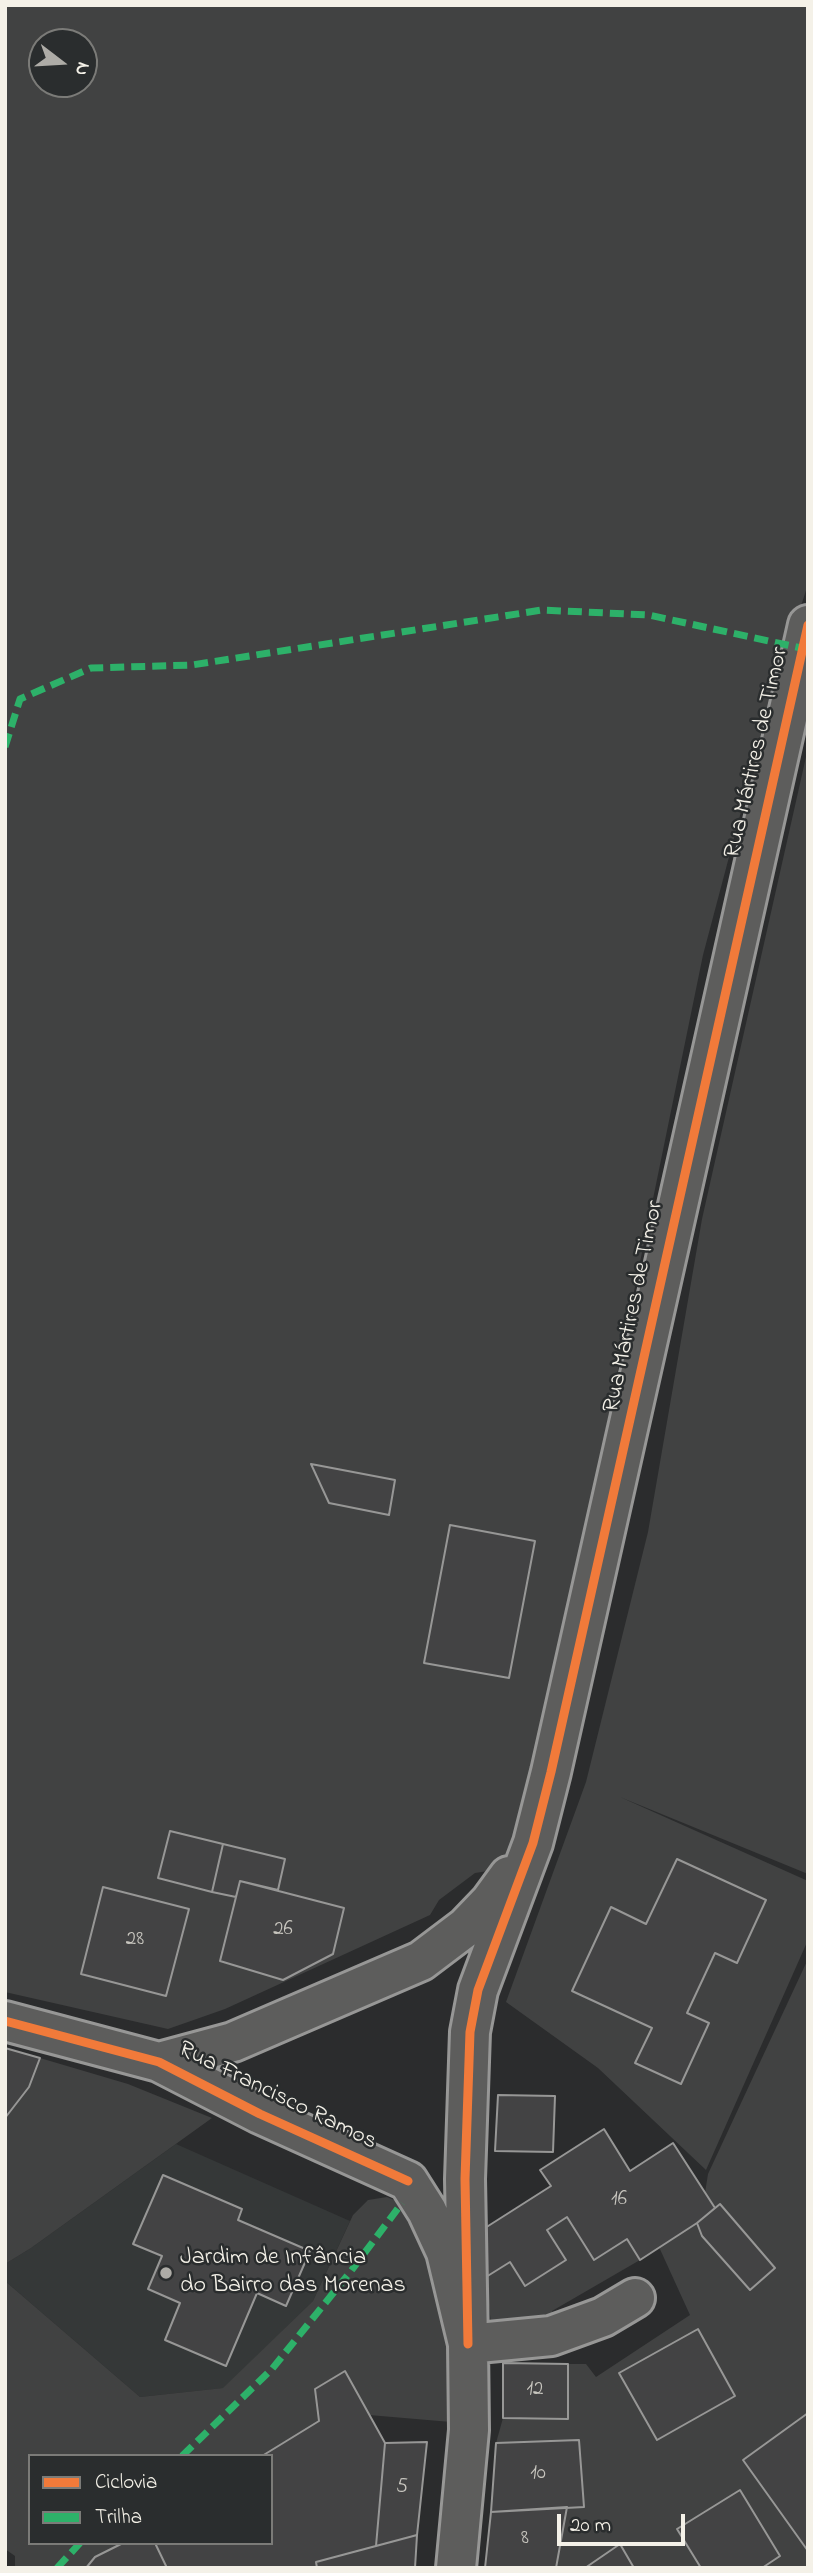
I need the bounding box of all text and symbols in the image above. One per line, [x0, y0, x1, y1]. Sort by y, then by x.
north arrow [28, 28, 98, 98]
text: N [67, 59, 96, 79]
street label: Rua Mártires de Timor [720, 645, 796, 861]
street label: Rua Mártires de Timor [598, 1199, 672, 1415]
house number: 26 [273, 1918, 293, 1944]
house number: 28 [126, 1928, 144, 1954]
street label: Rua Francisco Ramos [173, 2036, 381, 2158]
house number: 16 [611, 2188, 627, 2214]
place label: Jardim de Infância do Bairro das Morenas [180, 2245, 406, 2301]
marker: Jardim de Infância do Bairro das Morenas [158, 2265, 174, 2281]
house number: 12 [526, 2378, 544, 2404]
legend [28, 2454, 273, 2545]
house number: 10 [530, 2462, 546, 2488]
text: Ciclovia [95, 2468, 157, 2498]
house number: 5 [396, 2476, 408, 2502]
scale bar [561, 2500, 689, 2544]
text: Trilha [95, 2503, 142, 2533]
text: 20 m [570, 2511, 611, 2541]
house number: 8 [521, 2527, 529, 2553]

